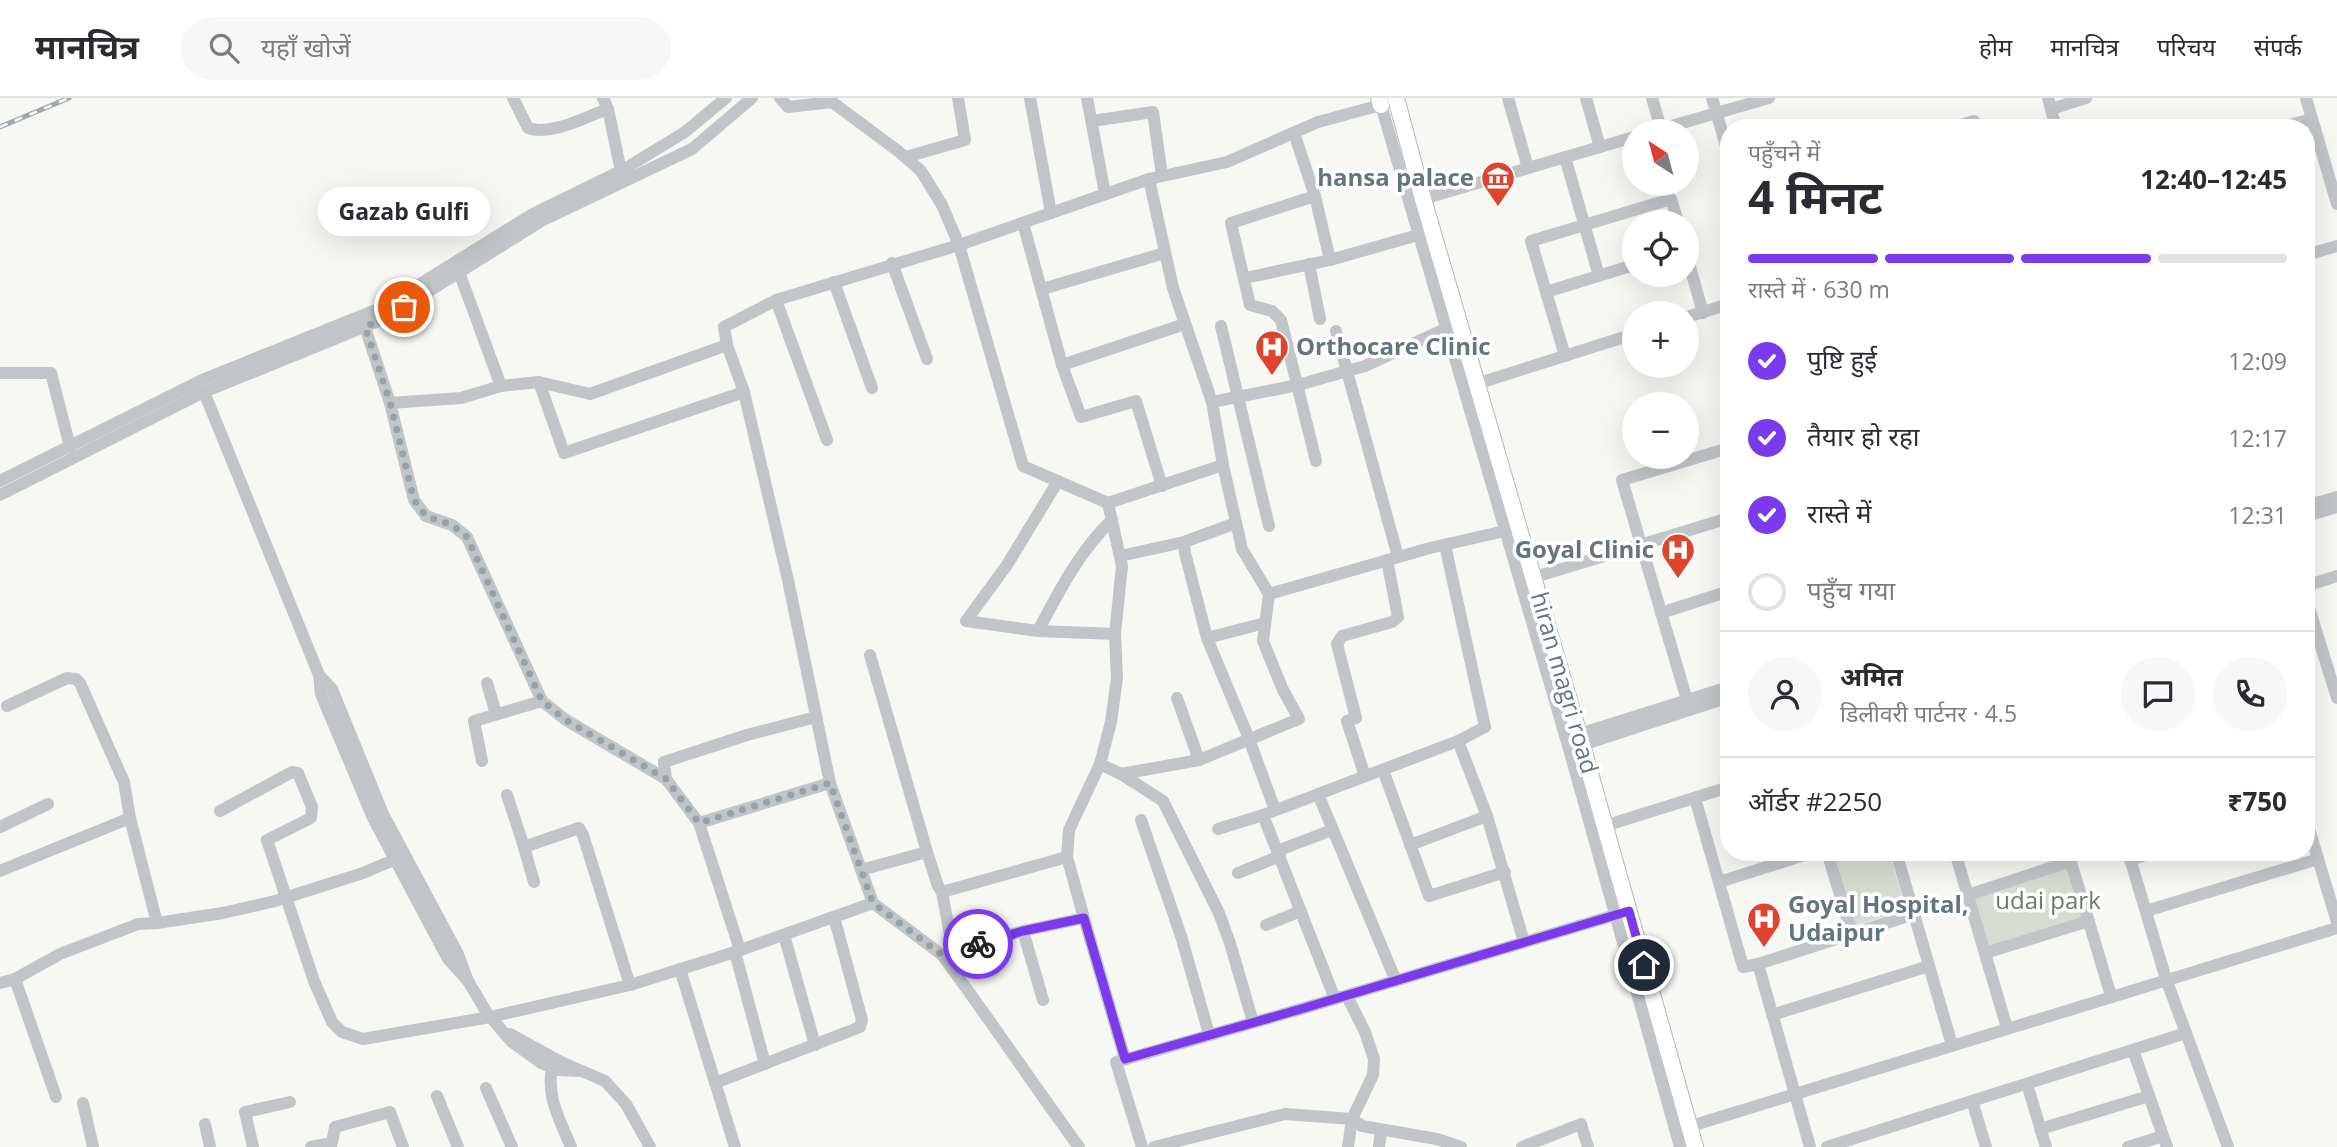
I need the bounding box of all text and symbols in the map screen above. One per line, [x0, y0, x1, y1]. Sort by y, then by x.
search box [181, 17, 671, 80]
text: मानचित्र [35, 24, 139, 69]
icon: search [205, 29, 243, 67]
text: यहाँ खोजें [261, 29, 351, 65]
text: होम [1979, 30, 2012, 63]
text: मानचित्र [2050, 30, 2119, 63]
text: परिचय [2157, 30, 2216, 63]
text: संपर्क [2254, 30, 2302, 63]
north arrow [1622, 119, 1699, 196]
map controls [1622, 119, 1699, 469]
text: पहुँचने में [1748, 136, 1820, 168]
museum icon: hansa palace [1479, 159, 1517, 208]
place label: hansa palace [1317, 160, 1474, 193]
text: 12:40–12:45 [2140, 161, 2287, 197]
text: 4 मिनट [1748, 165, 1883, 227]
callout: Gazab Gulfi [318, 188, 490, 237]
text: Gazab Gulfi [339, 195, 469, 227]
button: locate [1622, 210, 1699, 287]
text: रास्ते में · 630 m [1748, 273, 1890, 305]
pin [374, 277, 434, 337]
icon: bag [385, 288, 423, 326]
button: + [1622, 301, 1699, 378]
hospital icon: Orthocare Clinic [1253, 328, 1291, 377]
place label: Orthocare Clinic [1296, 329, 1491, 362]
text: पुष्टि हुई [1807, 341, 1877, 377]
icon: check [1748, 342, 1786, 380]
text: 12:09 [2228, 345, 2287, 377]
button: − [1622, 392, 1699, 469]
text: तैयार हो रहा [1807, 418, 1920, 454]
icon: check [1748, 419, 1786, 457]
text: 12:17 [2228, 422, 2287, 454]
text: रास्ते में [1807, 495, 1872, 531]
icon: check [1748, 496, 1786, 534]
text: 12:31 [2228, 499, 2287, 531]
hospital icon: Goyal Clinic [1659, 531, 1697, 580]
place label: Goyal Clinic [1515, 532, 1654, 565]
text: पहुँच गया [1807, 572, 1895, 608]
street label: hiran magri road [1524, 588, 1607, 777]
button: person [1748, 657, 1822, 731]
button: chat [2121, 657, 2195, 731]
button: phone [2213, 657, 2287, 731]
text: अमित [1840, 658, 1903, 694]
text: डिलीवरी पार्टनर · 4.5 [1840, 697, 2017, 729]
text: ऑर्डर #2250 [1748, 783, 1882, 819]
text: ₹750 [2228, 783, 2287, 819]
park label: udai park [1995, 883, 2101, 916]
place label: Goyal Hospital, Udaipur [1788, 887, 1969, 948]
hospital icon: Goyal Hospital, Udaipur [1745, 900, 1783, 949]
courier [943, 909, 1013, 979]
icon: bike [959, 925, 997, 963]
pin [1614, 935, 1674, 995]
icon: home [1625, 946, 1663, 984]

